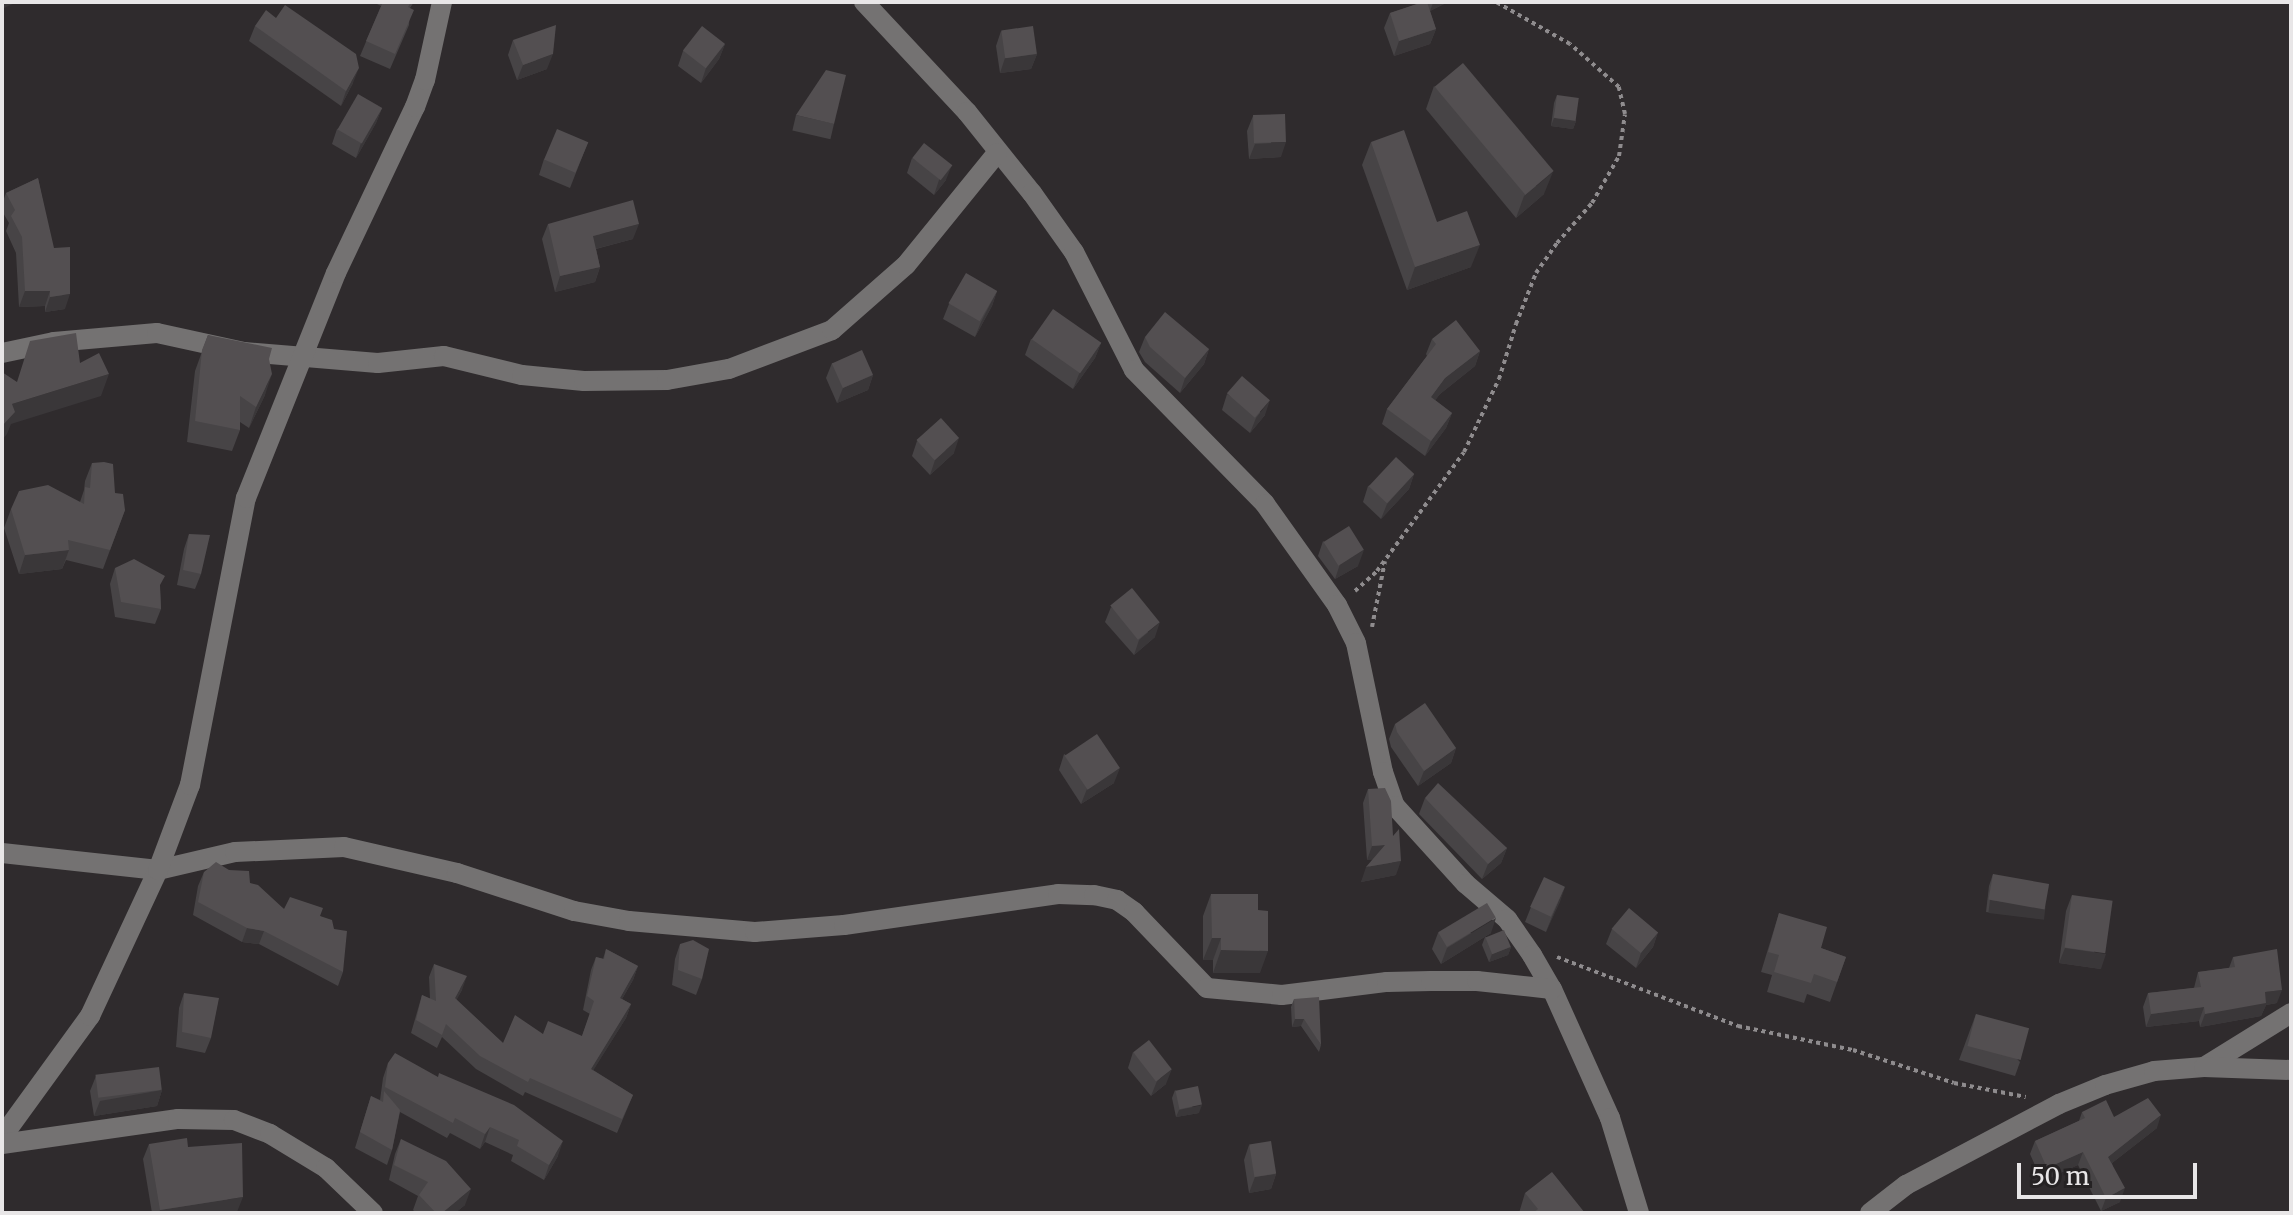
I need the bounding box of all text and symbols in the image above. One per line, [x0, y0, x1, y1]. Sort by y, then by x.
scale bar [2021, 1147, 2201, 1197]
text: 50 m [2031, 1161, 2090, 1192]

